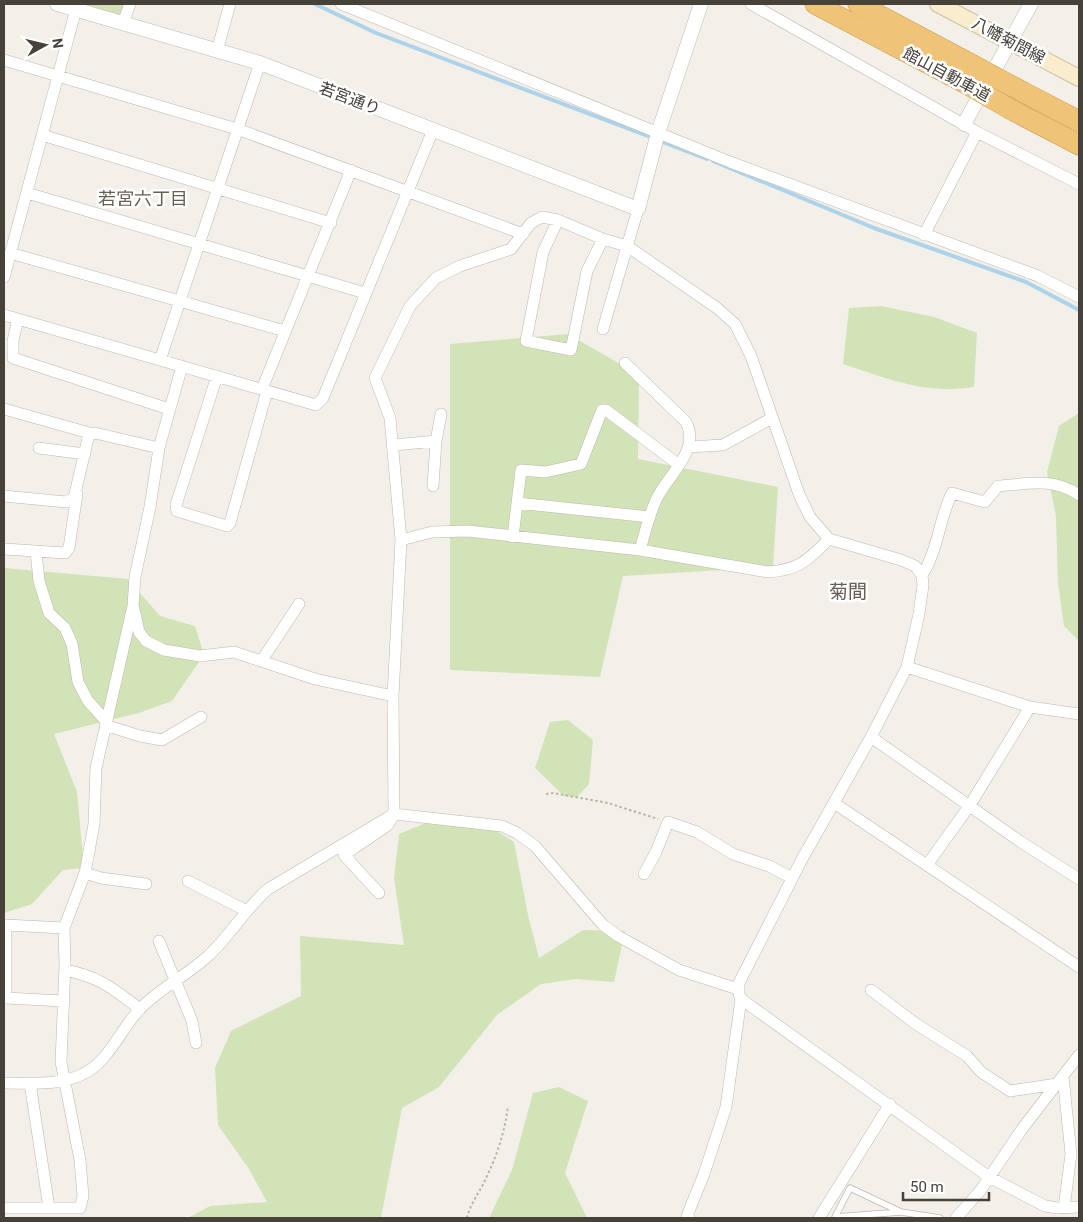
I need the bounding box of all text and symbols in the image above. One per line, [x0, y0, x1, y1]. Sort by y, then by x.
street label: 八幡菊間線 [969, 13, 1049, 68]
north arrow [20, 20, 70, 70]
text: N [49, 37, 66, 49]
street label: 館山自動車道 [900, 44, 994, 105]
street label: 若宮通り [317, 78, 383, 119]
district label: 若宮六丁目 [98, 188, 188, 209]
district label: 菊間 [829, 580, 867, 603]
scale bar [903, 1170, 989, 1202]
text: 50 m [910, 1178, 944, 1196]

